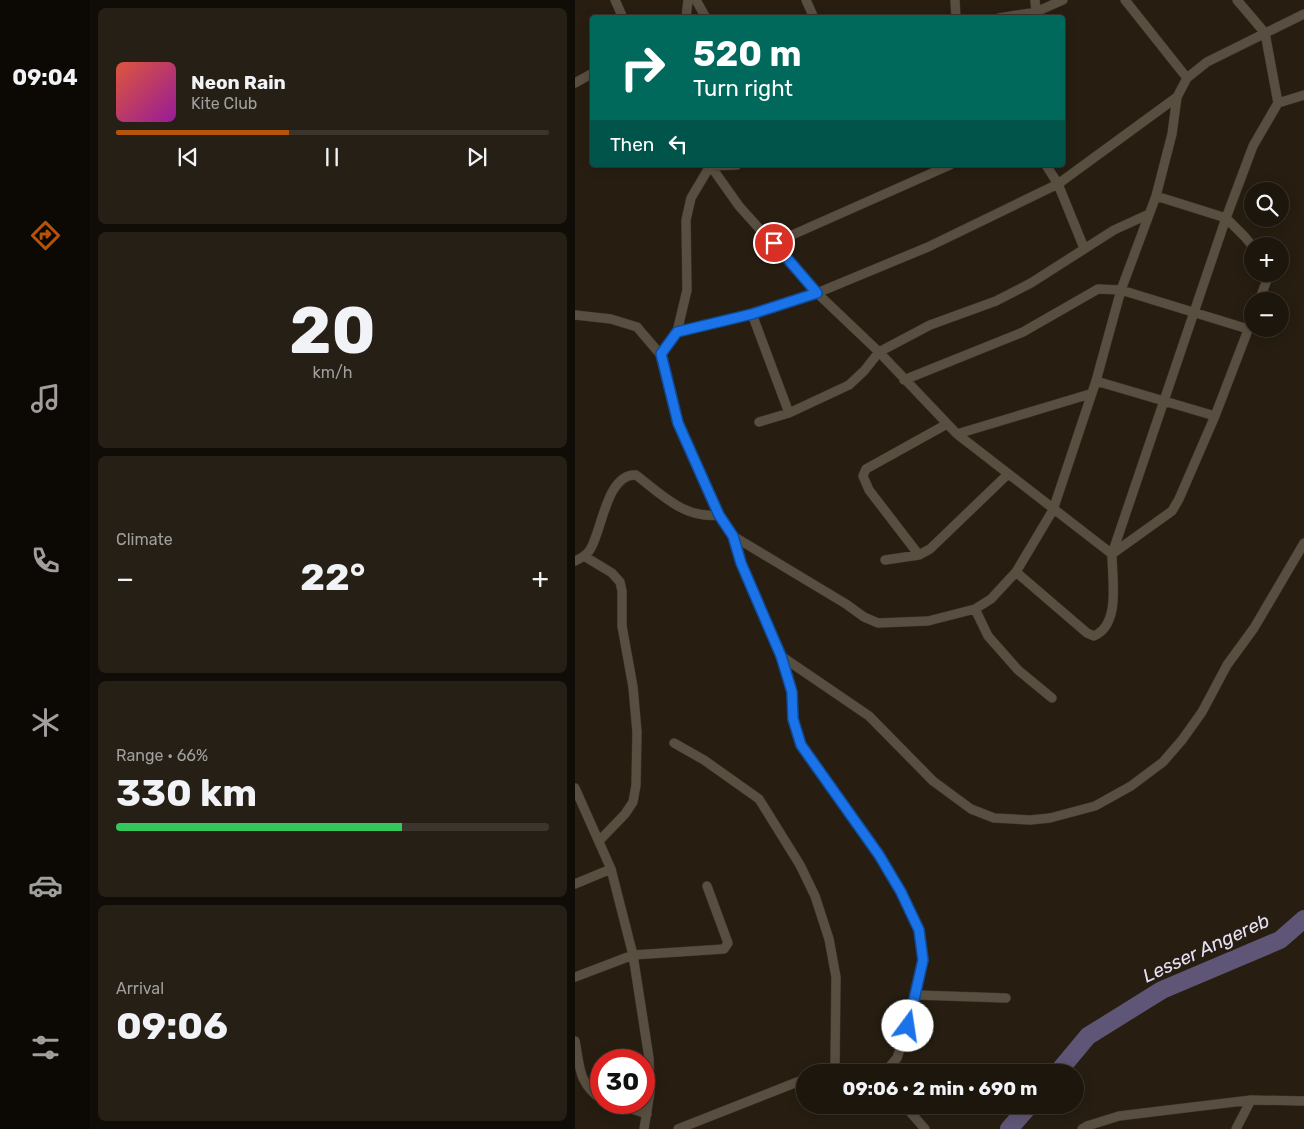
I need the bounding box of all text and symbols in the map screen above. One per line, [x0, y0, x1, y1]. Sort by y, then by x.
text: 520 m [693, 33, 802, 75]
icon: right [610, 35, 675, 100]
text: 09:04 [12, 64, 78, 91]
text: Neon Rain [191, 71, 286, 94]
text: Turn right [693, 75, 793, 102]
text: Kite Club [191, 94, 257, 113]
icon: left [664, 130, 692, 158]
text: Then [610, 133, 654, 156]
icon: previous [174, 143, 202, 171]
icon: pause [318, 143, 346, 171]
icon: next [463, 143, 491, 171]
map controls [1244, 182, 1289, 337]
button: search [1244, 182, 1289, 227]
icon: directions [28, 218, 63, 253]
pin [753, 222, 795, 264]
icon: arrive [760, 229, 788, 257]
button: + [1244, 237, 1289, 282]
text: 20 [289, 292, 376, 369]
button: − [1244, 292, 1289, 337]
text: km/h [313, 363, 352, 382]
icon: music [28, 381, 63, 416]
text: Climate [116, 530, 173, 549]
icon: phone [28, 543, 63, 578]
text: 22° [300, 554, 365, 600]
text: − [116, 562, 134, 595]
text: + [532, 562, 549, 595]
icon: climate [28, 705, 63, 740]
text: Range · 66% [116, 746, 208, 765]
text: 330 km [116, 770, 257, 816]
icon: car [28, 868, 63, 903]
water label: Lesser Angereb [1139, 909, 1273, 987]
text: Arrival [116, 979, 164, 998]
position arrow [881, 999, 933, 1051]
text: 09:06 [116, 1003, 228, 1049]
icon: filters [28, 1030, 63, 1065]
speed limit sign: 30 [590, 1049, 655, 1114]
text: 09:06 · 2 min · 690 m [842, 1077, 1038, 1100]

